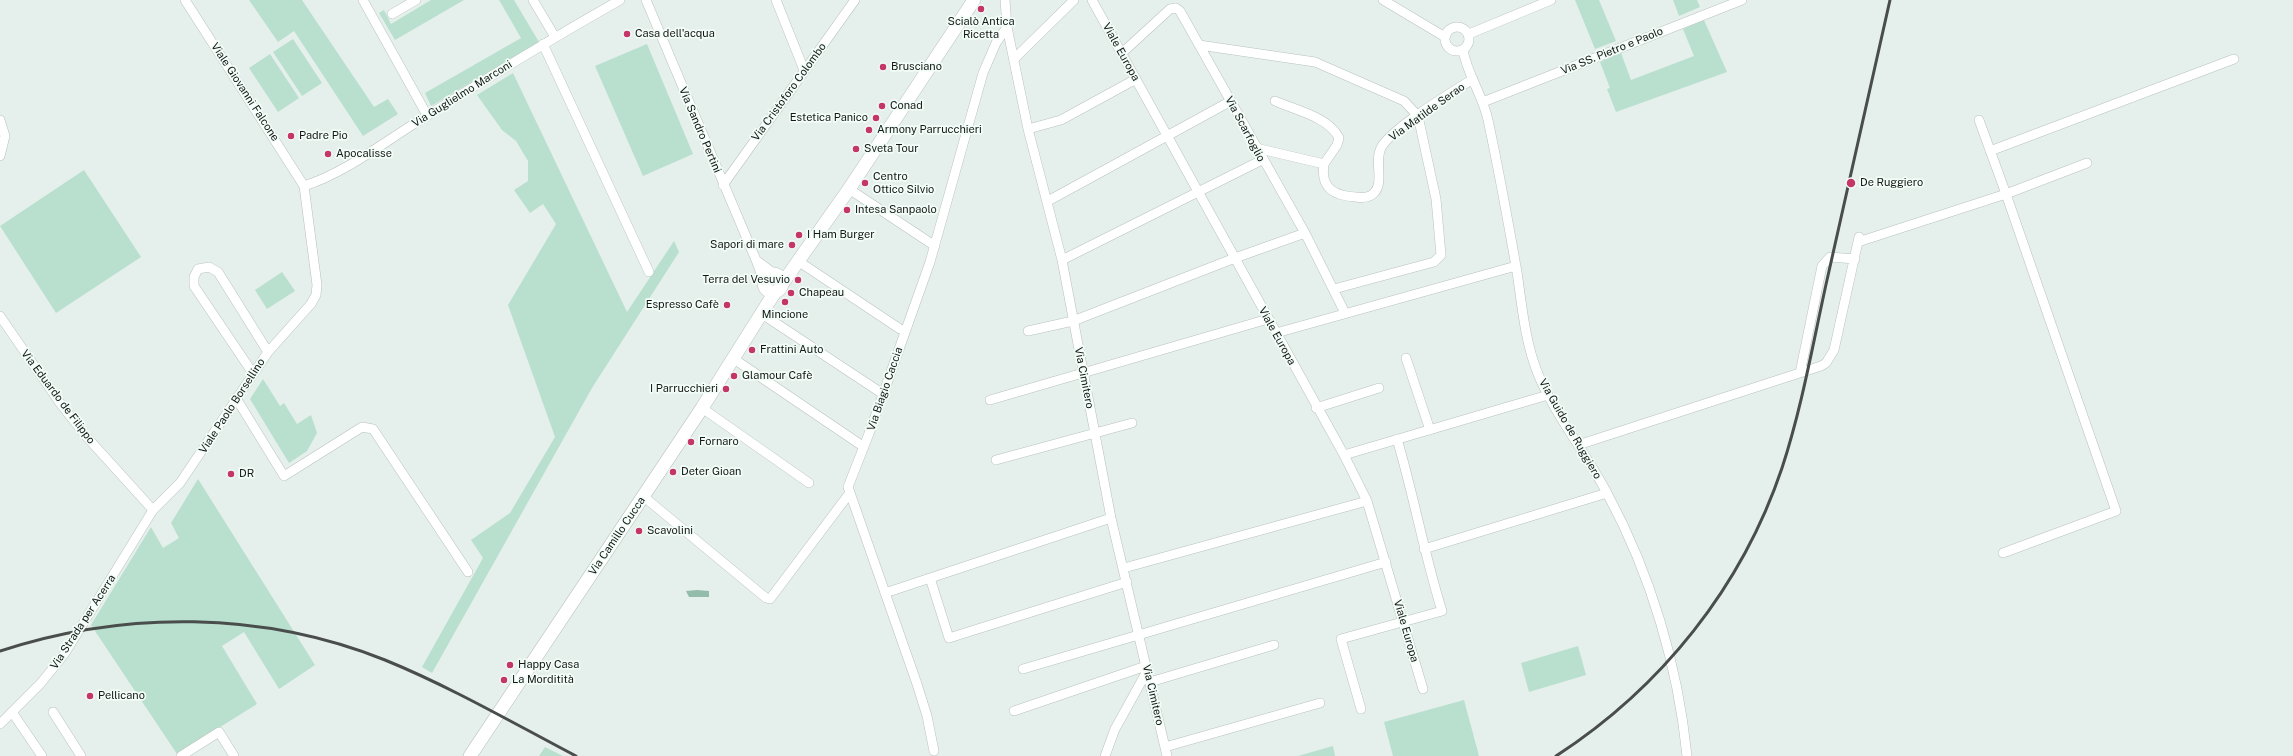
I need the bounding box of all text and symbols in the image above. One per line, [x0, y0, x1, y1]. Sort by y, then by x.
marker: Scialò Antica Ricetta [976, 4, 986, 14]
place label: Scialò Antica Ricetta [948, 15, 1014, 41]
street label: Viale Europa [1100, 21, 1142, 83]
street label: Via SS. Pietro e Paolo [1559, 24, 1665, 78]
place label: Casa dell'acqua [635, 27, 715, 41]
marker: Casa dell'acqua [622, 29, 632, 39]
street label: Viale Giovanni Falcone [208, 40, 282, 144]
street label: Via Cristoforo Colombo [749, 40, 829, 144]
street label: Via Guglielmo Marconi [410, 58, 514, 130]
place label: Brusciano [891, 60, 942, 74]
marker: Brusciano [878, 62, 888, 72]
street label: Via Matilde Serao [1387, 80, 1467, 144]
street label: Via Sandro Pertini [676, 85, 724, 175]
street label: Via Scarfoglio [1222, 94, 1268, 164]
place label: Conad [890, 99, 923, 113]
marker: Conad [877, 101, 887, 111]
place label: Estetica Panico [790, 111, 868, 125]
marker: Estetica Panico [871, 113, 881, 123]
place label: Armony Parrucchieri [877, 123, 982, 137]
marker: Armony Parrucchieri [864, 125, 874, 135]
place label: Padre Pio [299, 129, 348, 143]
marker: Padre Pio [286, 131, 296, 141]
place label: Sveta Tour [864, 142, 919, 156]
marker: Sveta Tour [851, 144, 861, 154]
place label: Apocalisse [336, 147, 392, 161]
marker: Apocalisse [323, 149, 333, 159]
place label: Centro Ottico Silvio [873, 170, 934, 196]
place label: De Ruggiero [1860, 176, 1923, 190]
marker: De Ruggiero [1845, 177, 1857, 189]
marker: Centro Ottico Silvio [860, 178, 870, 188]
place label: Intesa Sanpaolo [855, 203, 937, 217]
marker: Intesa Sanpaolo [842, 205, 852, 215]
place label: I Ham Burger [807, 228, 875, 242]
marker: I Ham Burger [794, 230, 804, 240]
place label: Sapori di mare [710, 238, 784, 252]
marker: Sapori di mare [787, 240, 797, 250]
place label: Terra del Vesuvio [703, 273, 790, 287]
marker: Terra del Vesuvio [793, 275, 803, 285]
place label: Chapeau [799, 286, 844, 300]
marker: Chapeau [786, 288, 796, 298]
marker: Mincione [780, 297, 790, 307]
place label: Espresso Cafè [646, 298, 719, 312]
marker: Espresso Cafè [722, 300, 732, 310]
street label: Viale Europa [1256, 305, 1298, 367]
place label: Mincione [762, 308, 808, 322]
place label: Frattini Auto [760, 343, 823, 357]
marker: Frattini Auto [747, 345, 757, 355]
street label: Via Biagio Caccia [864, 345, 906, 433]
street label: Via Cimitero [1072, 346, 1096, 410]
street label: Via Eduardo de Filippo [18, 347, 98, 447]
street label: Viale Paolo Borsellino [196, 356, 268, 456]
place label: Glamour Cafè [742, 369, 812, 383]
marker: Glamour Cafè [729, 371, 739, 381]
street label: Via Guido de Ruggiero [1536, 376, 1604, 482]
place label: I Parrucchieri [650, 382, 718, 396]
marker: I Parrucchieri [721, 384, 731, 394]
place label: Fornaro [699, 435, 739, 449]
marker: Fornaro [686, 437, 696, 447]
place label: Deter Gioan [681, 465, 741, 479]
place label: DR [239, 467, 254, 481]
marker: Deter Gioan [668, 467, 678, 477]
marker: DR [226, 469, 236, 479]
street label: Via Camillo Cucca [586, 494, 648, 578]
place label: Scavolini [647, 524, 693, 538]
marker: Scavolini [634, 526, 644, 536]
street label: Via Strada per Acerra [48, 572, 118, 672]
street label: Viale Europa [1391, 598, 1421, 664]
place label: Happy Casa [518, 658, 579, 672]
marker: Happy Casa [505, 660, 515, 670]
street label: Via Cimitero [1140, 663, 1166, 727]
place label: La Morditità [512, 673, 574, 687]
marker: La Morditità [499, 675, 509, 685]
place label: Pellicano [98, 689, 145, 703]
marker: Pellicano [85, 691, 95, 701]

